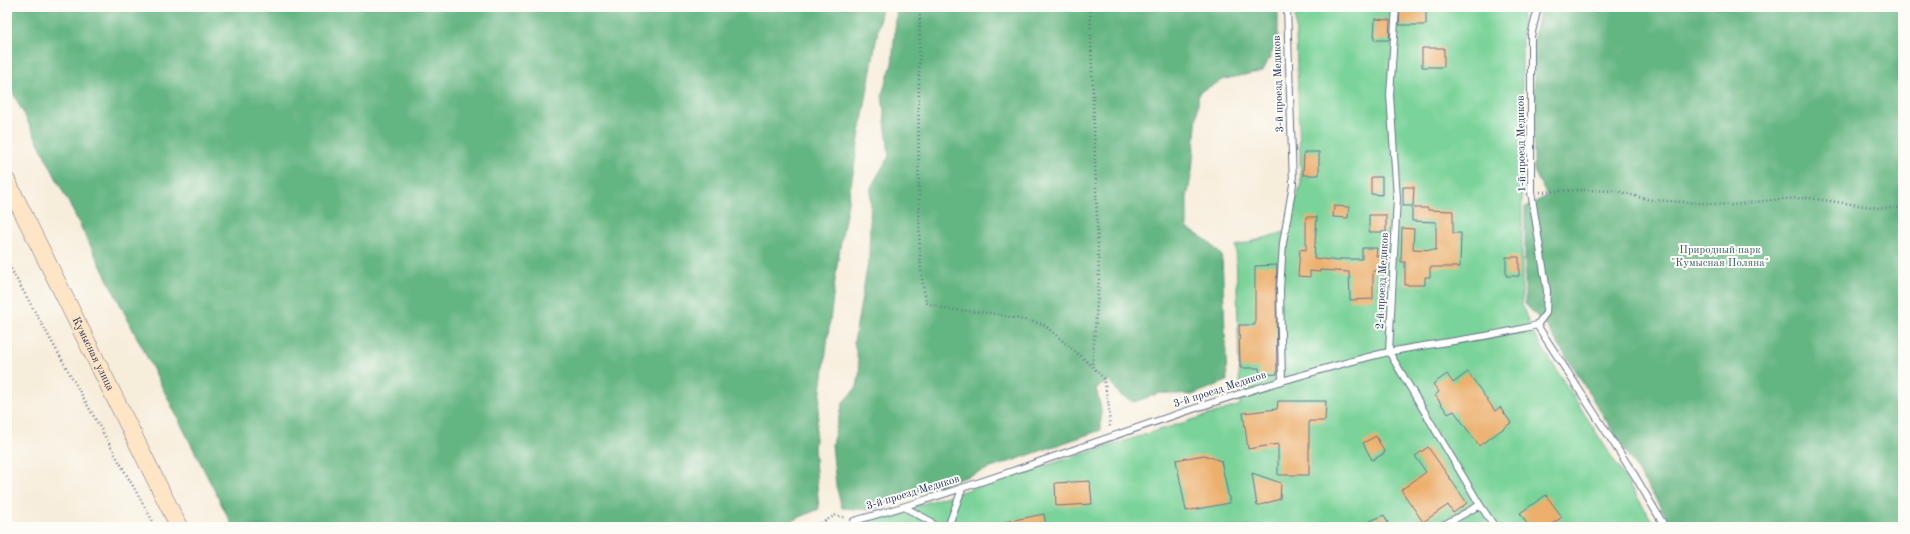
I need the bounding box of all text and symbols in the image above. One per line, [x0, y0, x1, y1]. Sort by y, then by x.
street label: 3-й проезд Медиков [1272, 35, 1286, 133]
street label: 1-й проезд Медиков [1516, 96, 1528, 192]
street label: 2-й проезд Медиков [1375, 232, 1391, 330]
park label: Природный парк "Кумысная Поляна" [1671, 245, 1769, 269]
street label: Кумысная улица [70, 315, 116, 393]
street label: 3-й проезд Медиков [1172, 370, 1268, 410]
street label: 3-й проезд Медиков [865, 474, 961, 512]

